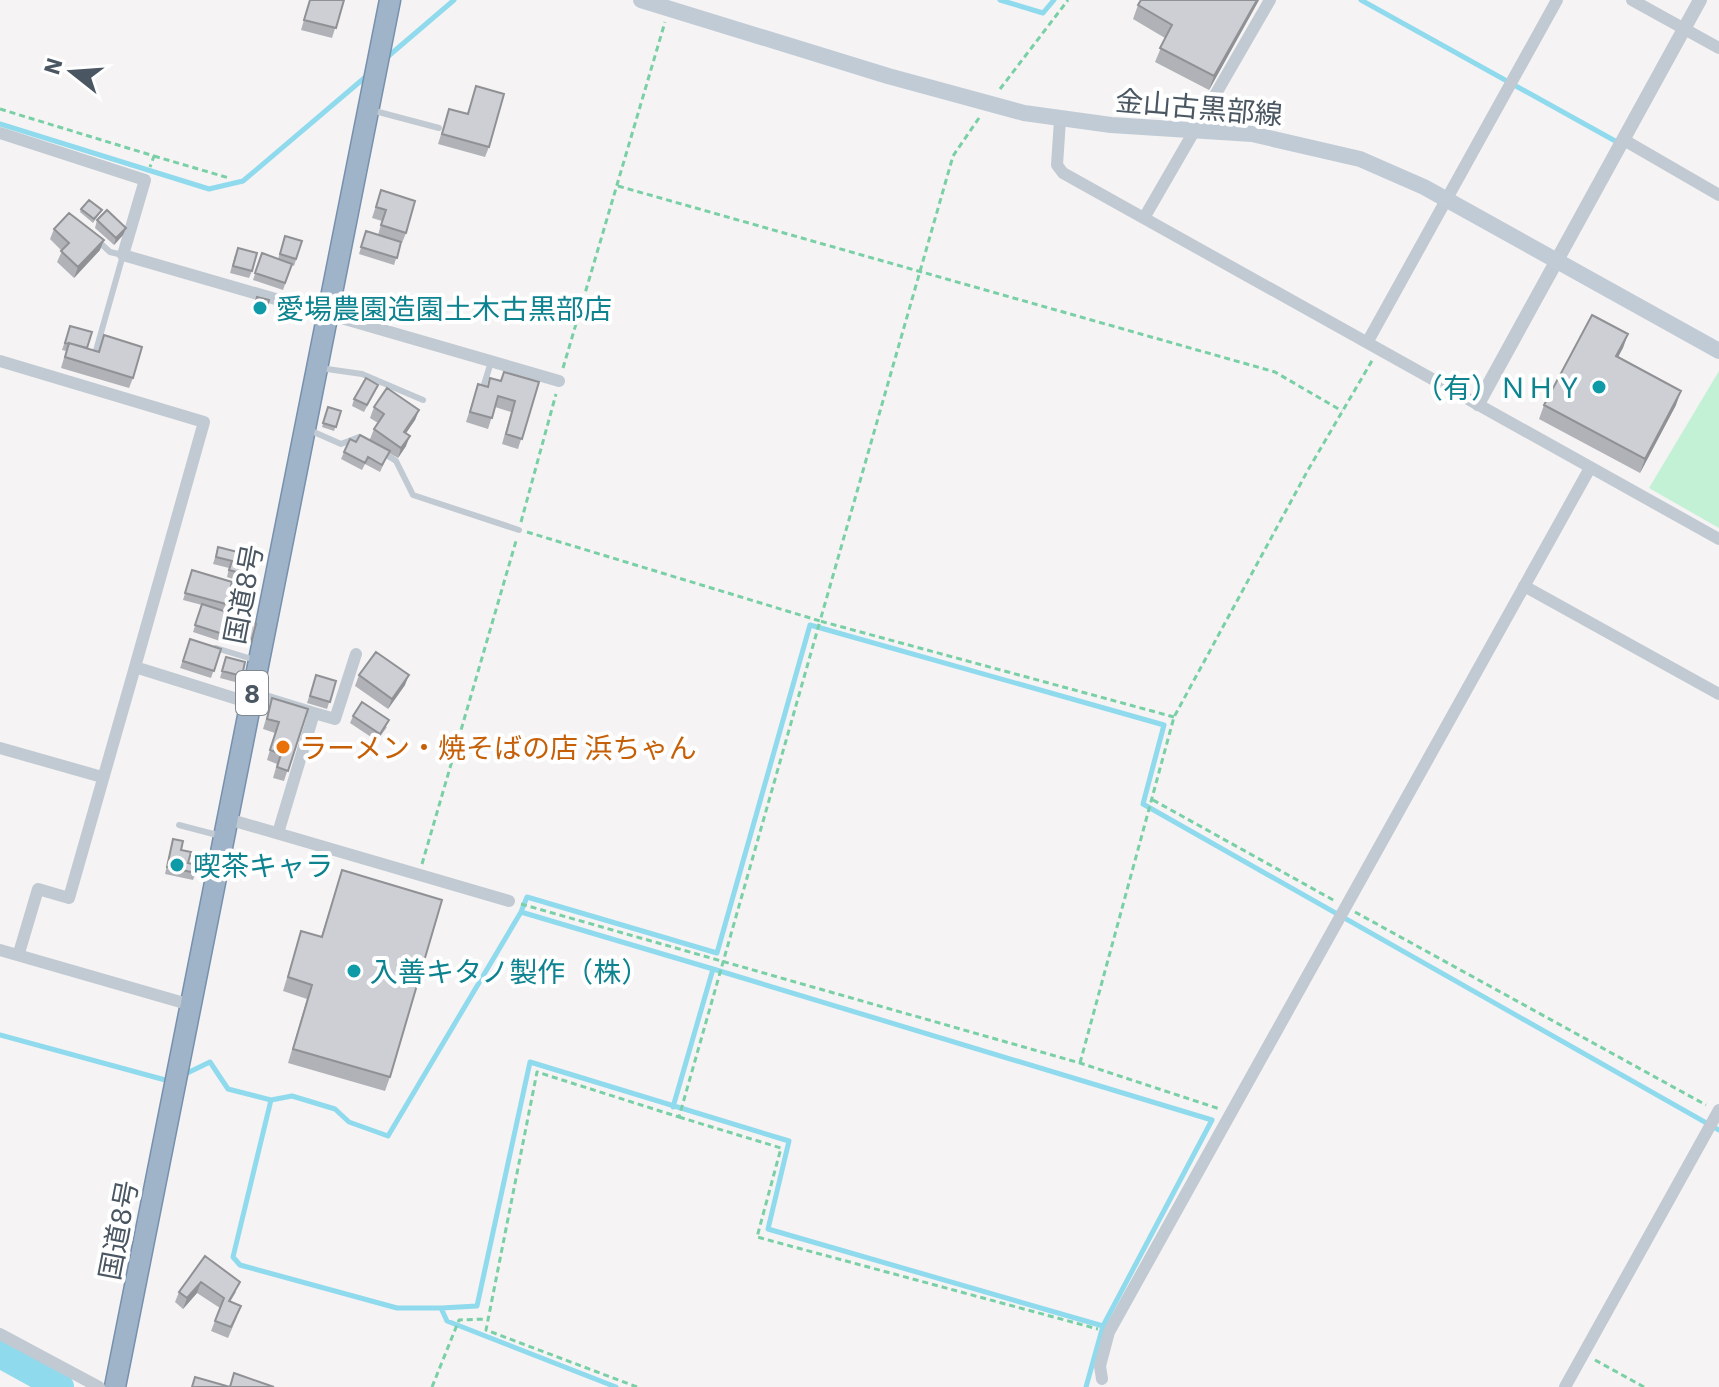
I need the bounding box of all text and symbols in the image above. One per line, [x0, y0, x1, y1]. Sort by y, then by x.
north arrow [32, 32, 112, 112]
text: N [36, 54, 69, 78]
street label: 金山古黒部線 [1114, 81, 1284, 133]
place label: 愛場農園造園土木古黒部店 [276, 290, 612, 327]
marker: 愛場農園造園土木古黒部店 [251, 299, 269, 317]
place label: （有）ＮＨＹ [1415, 369, 1583, 406]
marker: （有）ＮＨＹ [1590, 378, 1608, 396]
street label: 国道8号 [215, 541, 271, 647]
road number: 8 [236, 671, 268, 715]
place label: ラーメン・焼そばの店 浜ちゃん [299, 729, 697, 766]
marker: ラーメン・焼そばの店 浜ちゃん [274, 738, 292, 756]
place label: 喫茶キャラ [193, 847, 333, 884]
marker: 喫茶キャラ [168, 856, 186, 874]
place label: 入善キタノ製作（株） [370, 953, 649, 990]
marker: 入善キタノ製作（株） [345, 962, 363, 980]
street label: 国道8号 [90, 1177, 146, 1283]

